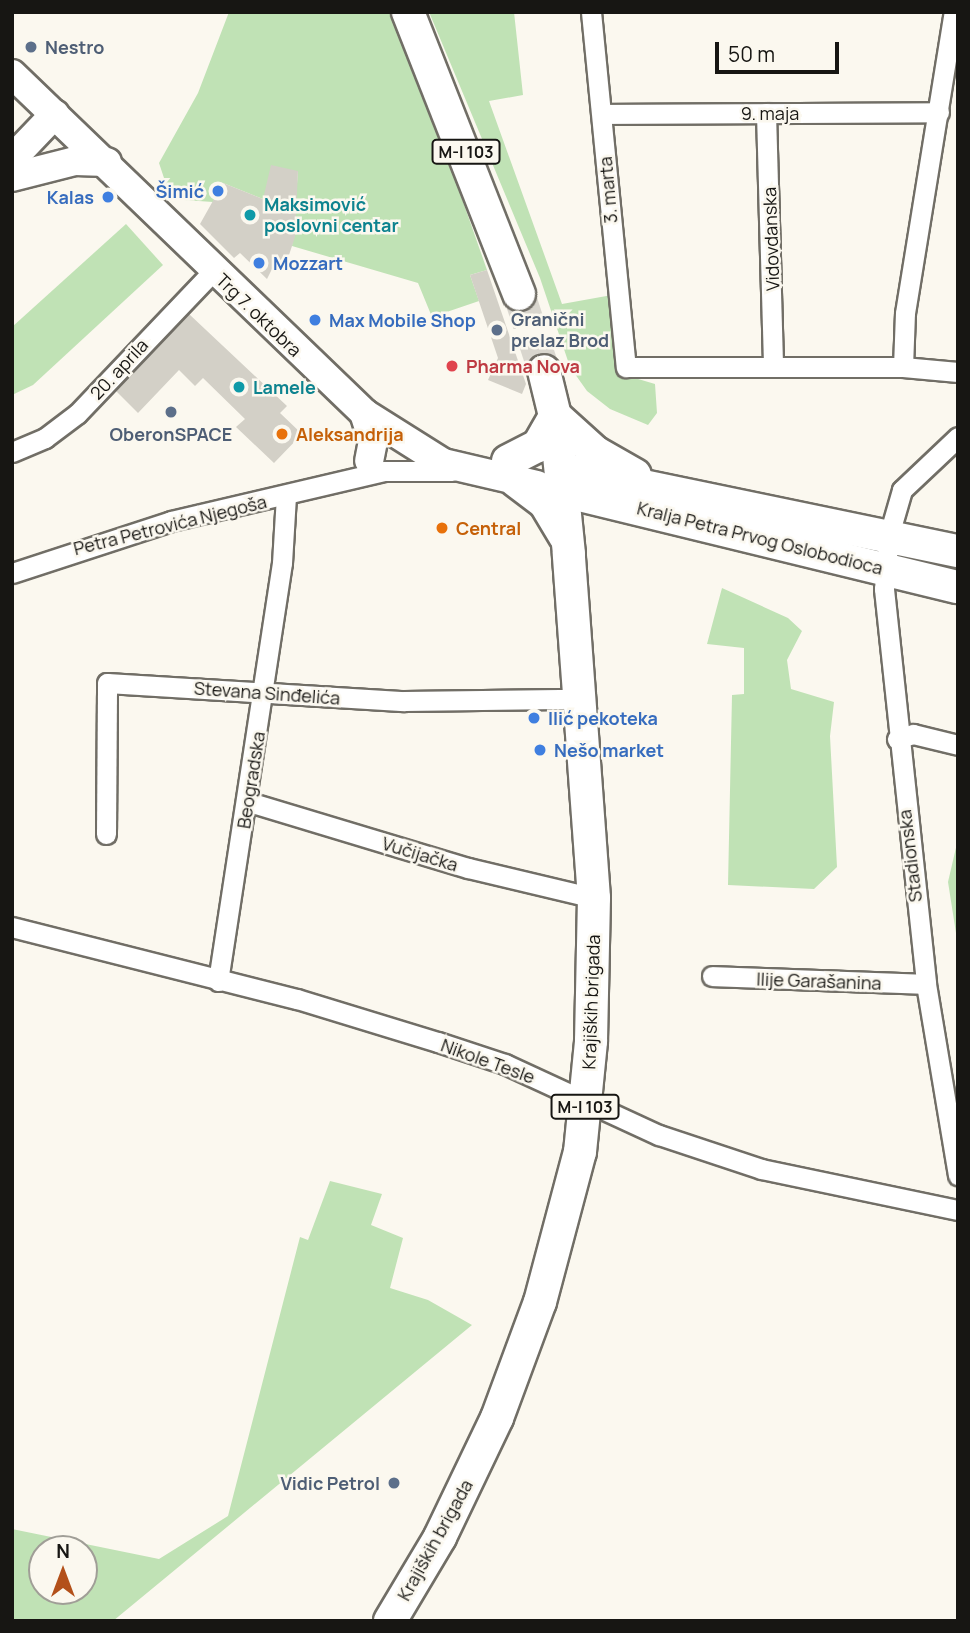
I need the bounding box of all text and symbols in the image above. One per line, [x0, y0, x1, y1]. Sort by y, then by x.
scale bar [718, 28, 842, 72]
place label: Nestro [45, 36, 104, 58]
marker: Nestro [23, 39, 39, 55]
text: 50 m [728, 40, 775, 68]
street label: 9. maja [741, 102, 799, 124]
road number: M-I 103 [431, 140, 501, 164]
street label: 3. marta [594, 156, 622, 224]
place label: Šimić [156, 180, 204, 202]
marker: Šimić [210, 183, 226, 199]
place label: Kalas [47, 186, 94, 208]
street label: Vidovdanska [758, 187, 784, 291]
marker: Kalas [100, 189, 116, 205]
place label: Maksimović poslovni centar [264, 194, 399, 236]
marker: Maksimović poslovni centar [242, 207, 258, 223]
place label: Mozzart [273, 252, 343, 274]
marker: Mozzart [251, 255, 267, 271]
street label: Trg 7. oktobra [212, 269, 306, 361]
place label: Max Mobile Shop [329, 309, 476, 331]
place label: Granični prelaz Brod [511, 309, 609, 352]
marker: Max Mobile Shop [307, 312, 323, 328]
marker: Granični prelaz Brod [489, 322, 505, 338]
street label: 20. aprila [86, 334, 152, 404]
place label: Pharma Nova [466, 355, 580, 377]
marker: Pharma Nova [444, 358, 460, 374]
place label: Lamele [253, 376, 316, 398]
marker: Lamele [231, 379, 247, 395]
marker: OberonSPACE [163, 404, 179, 420]
place label: OberonSPACE [110, 423, 232, 445]
place label: Aleksandrija [296, 423, 404, 445]
marker: Aleksandrija [274, 426, 290, 442]
street label: Petra Petrovića Njegoša [71, 491, 269, 559]
street label: Kralja Petra Prvog Oslobodioca [635, 497, 885, 579]
place label: Central [456, 517, 521, 539]
marker: Central [434, 520, 450, 536]
street label: Stevana Sinđelića [193, 677, 341, 709]
place label: Ilić pekoteka [548, 707, 658, 729]
marker: Ilić pekoteka [526, 710, 542, 726]
street label: Beogradska [233, 730, 269, 830]
place label: Nešo market [554, 739, 664, 761]
marker: Nešo market [532, 742, 548, 758]
street label: Stadionska [894, 809, 926, 903]
street label: Vučijačka [379, 832, 461, 876]
street label: Krajiških brigada [578, 934, 604, 1070]
street label: Ilije Garašanina [756, 968, 882, 994]
street label: Nikole Tesle [438, 1034, 538, 1088]
road number: M-I 103 [550, 1094, 620, 1120]
place label: Vidic Petrol [281, 1472, 380, 1494]
marker: Vidic Petrol [386, 1475, 402, 1491]
street label: Krajiških brigada [393, 1476, 477, 1604]
north arrow [28, 1535, 98, 1605]
text: N [56, 1538, 70, 1564]

